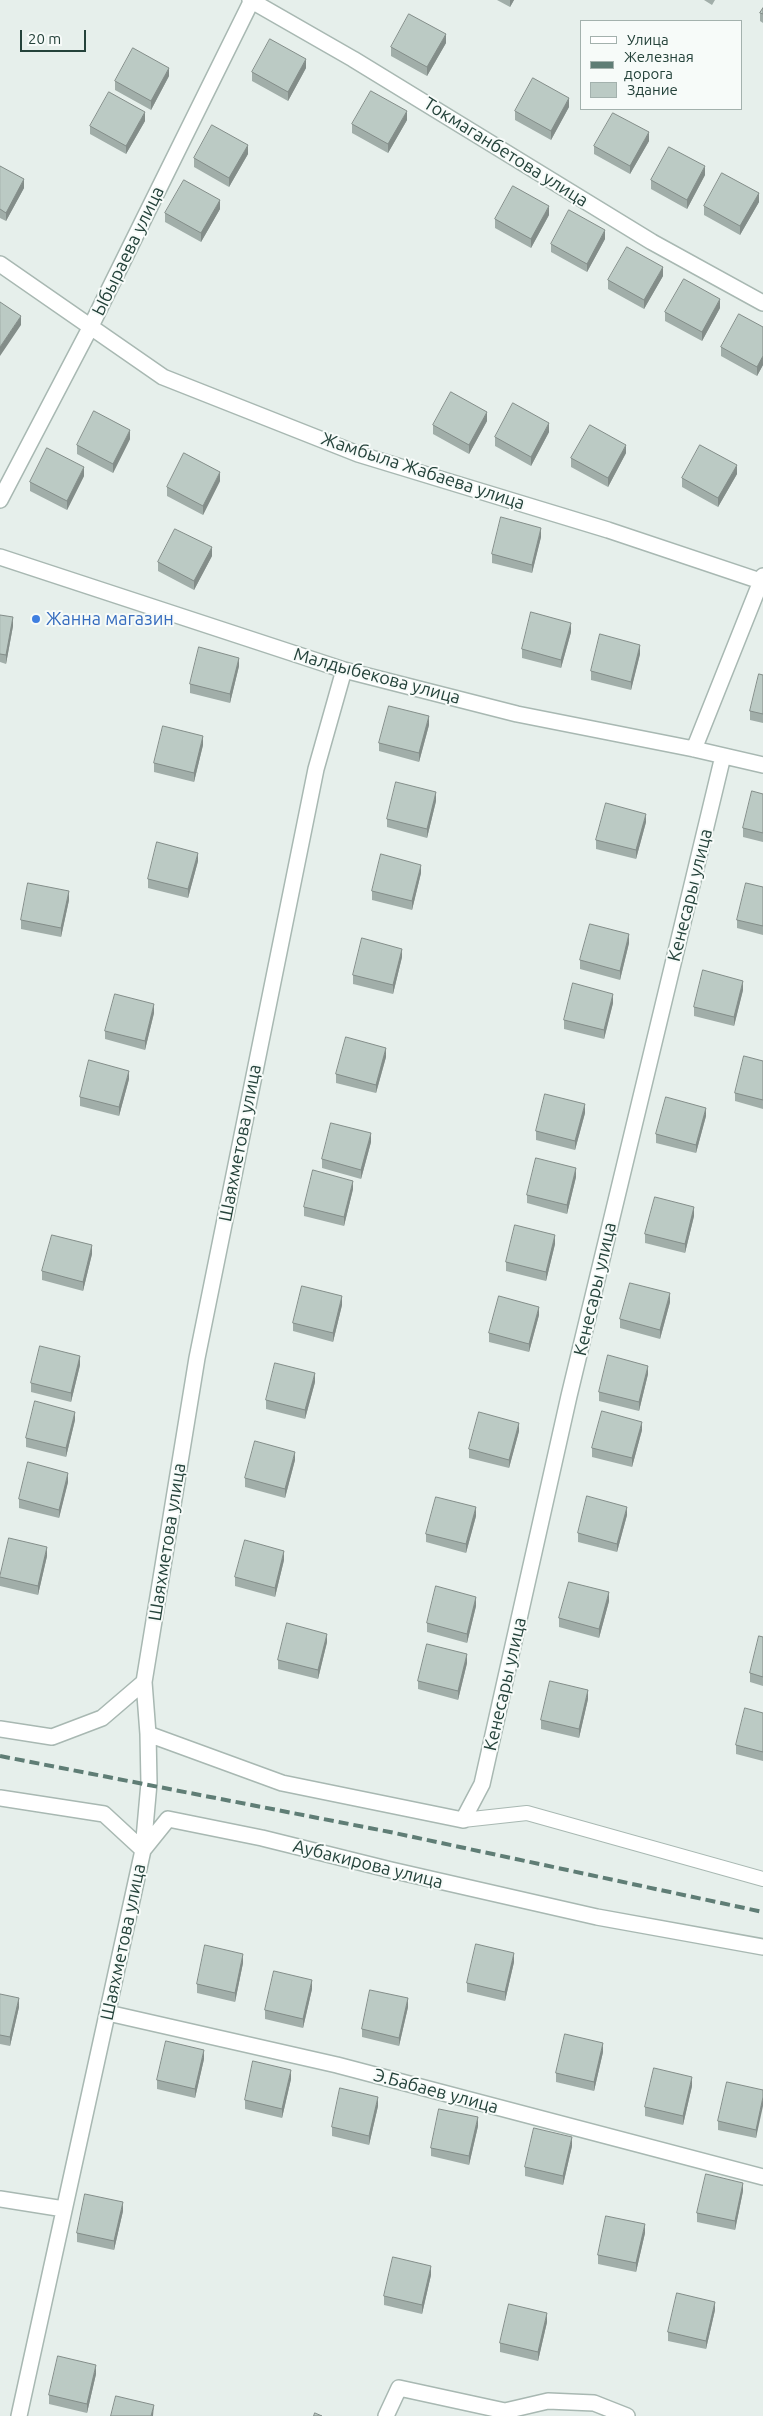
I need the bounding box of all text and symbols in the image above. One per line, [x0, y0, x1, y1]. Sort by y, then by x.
scale bar [22, 20, 89, 52]
legend [580, 20, 743, 110]
text: 20 m [28, 30, 61, 47]
text: Улица [627, 31, 669, 48]
text: Железная дорога [624, 48, 694, 82]
text: Здание [627, 81, 678, 98]
street label: Токмаганбетова улица [420, 93, 592, 211]
street label: Ыбыраева улица [87, 183, 169, 319]
street label: Жамбыла Жабаева улица [318, 428, 528, 514]
place label: Жанна магазин [46, 608, 174, 630]
marker: Жанна магазин [30, 613, 42, 625]
street label: Малдыбекова улица [291, 643, 463, 709]
street label: Кенесары улица [663, 826, 717, 964]
street label: Шаяхметова улица [214, 1063, 266, 1223]
street label: Кенесары улица [569, 1220, 621, 1358]
street label: Шаяхметова улица [144, 1461, 190, 1623]
street label: Кенесары улица [479, 1615, 531, 1753]
street label: Аубакирова улица [291, 1835, 445, 1893]
street label: Шаяхметова улица [96, 1862, 150, 2022]
street label: Э.Бабаев улица [371, 2064, 501, 2118]

